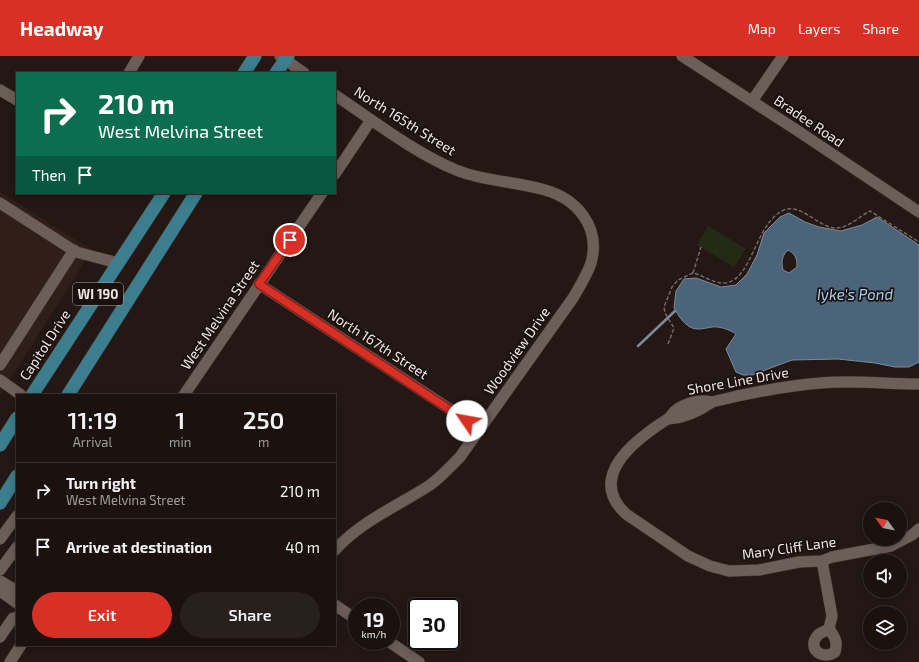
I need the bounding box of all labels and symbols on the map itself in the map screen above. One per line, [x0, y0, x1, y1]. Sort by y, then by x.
street label: North 165th Street [351, 82, 459, 159]
street label: Bradee Road [771, 91, 847, 150]
pin [273, 223, 307, 257]
street label: West Melvina Street [177, 257, 263, 373]
road number: WI 190 [73, 283, 123, 305]
water label: Iyke's Pond [817, 285, 894, 304]
street label: Woodview Drive [480, 304, 553, 398]
street label: North 167th Street [325, 305, 432, 382]
street label: Capitol Drive [15, 306, 74, 383]
street label: Shore Line Drive [686, 363, 790, 398]
position arrow [446, 400, 488, 442]
north arrow [863, 502, 907, 546]
street label: Mary Cliff Lane [741, 532, 837, 563]
speed limit sign: 30 [408, 598, 460, 650]

